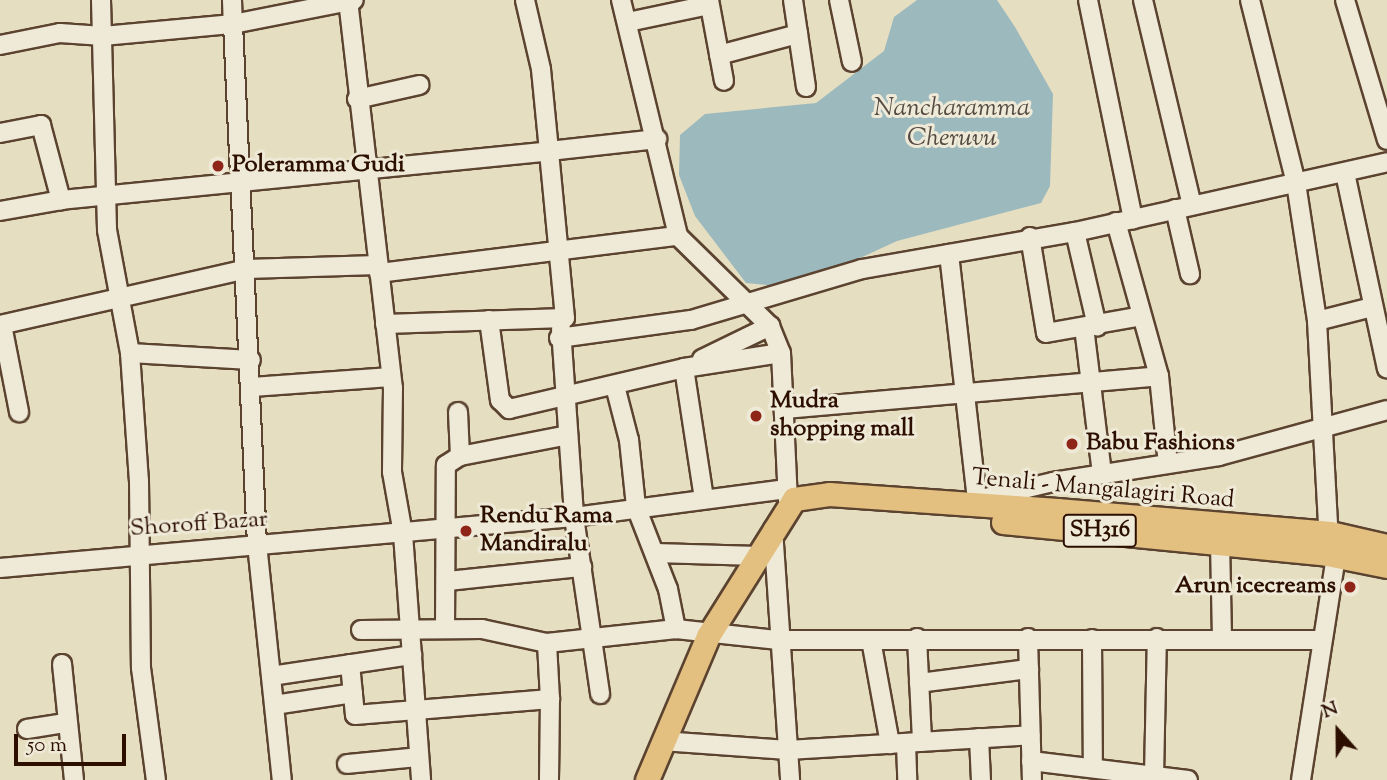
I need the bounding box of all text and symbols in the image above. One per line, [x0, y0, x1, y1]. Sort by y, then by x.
water label: Nancharamma Cheruvu [874, 93, 1030, 154]
place label: Poleramma Gudi [232, 152, 405, 180]
marker: Poleramma Gudi [210, 158, 226, 174]
place label: Mudra shopping mall [770, 388, 914, 444]
marker: Mudra shopping mall [748, 408, 764, 424]
place label: Babu Fashions [1086, 430, 1235, 458]
marker: Babu Fashions [1064, 436, 1080, 452]
street label: Tenali - Mangalagiri Road [970, 464, 1236, 516]
place label: Rendu Rama Mandiralu [480, 503, 613, 559]
street label: Shoroff Bazar [129, 506, 269, 544]
road number: SH316 [1062, 512, 1138, 551]
marker: Rendu Rama Mandiralu [458, 523, 474, 539]
place label: Arun icecreams [1175, 573, 1336, 601]
marker: Arun icecreams [1342, 579, 1358, 595]
north arrow [1303, 696, 1373, 766]
text: N [1318, 696, 1342, 726]
scale bar [18, 720, 130, 764]
text: 50 m [27, 731, 67, 761]

